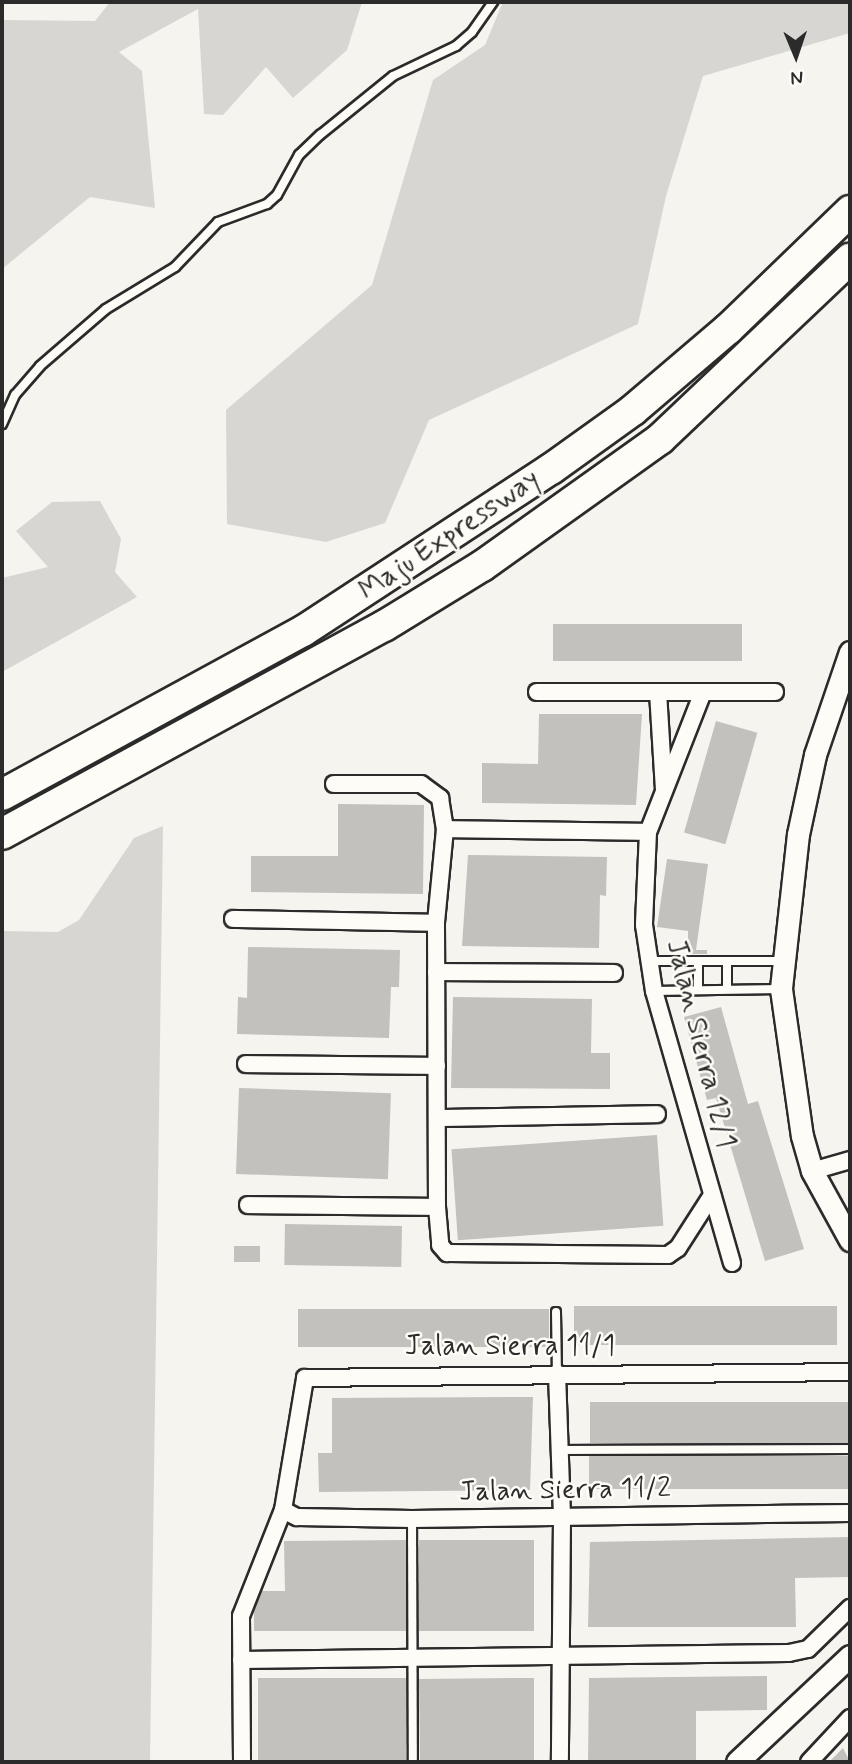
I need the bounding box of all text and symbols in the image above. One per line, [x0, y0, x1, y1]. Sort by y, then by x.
north arrow [761, 21, 831, 91]
text: N [790, 65, 804, 90]
street label: Maju Expressway [352, 462, 548, 610]
street label: Jalan Sierra 12/1 [658, 936, 742, 1152]
street label: Jalan Sierra 11/1 [404, 1330, 616, 1364]
street label: Jalan Sierra 11/2 [458, 1472, 672, 1510]

